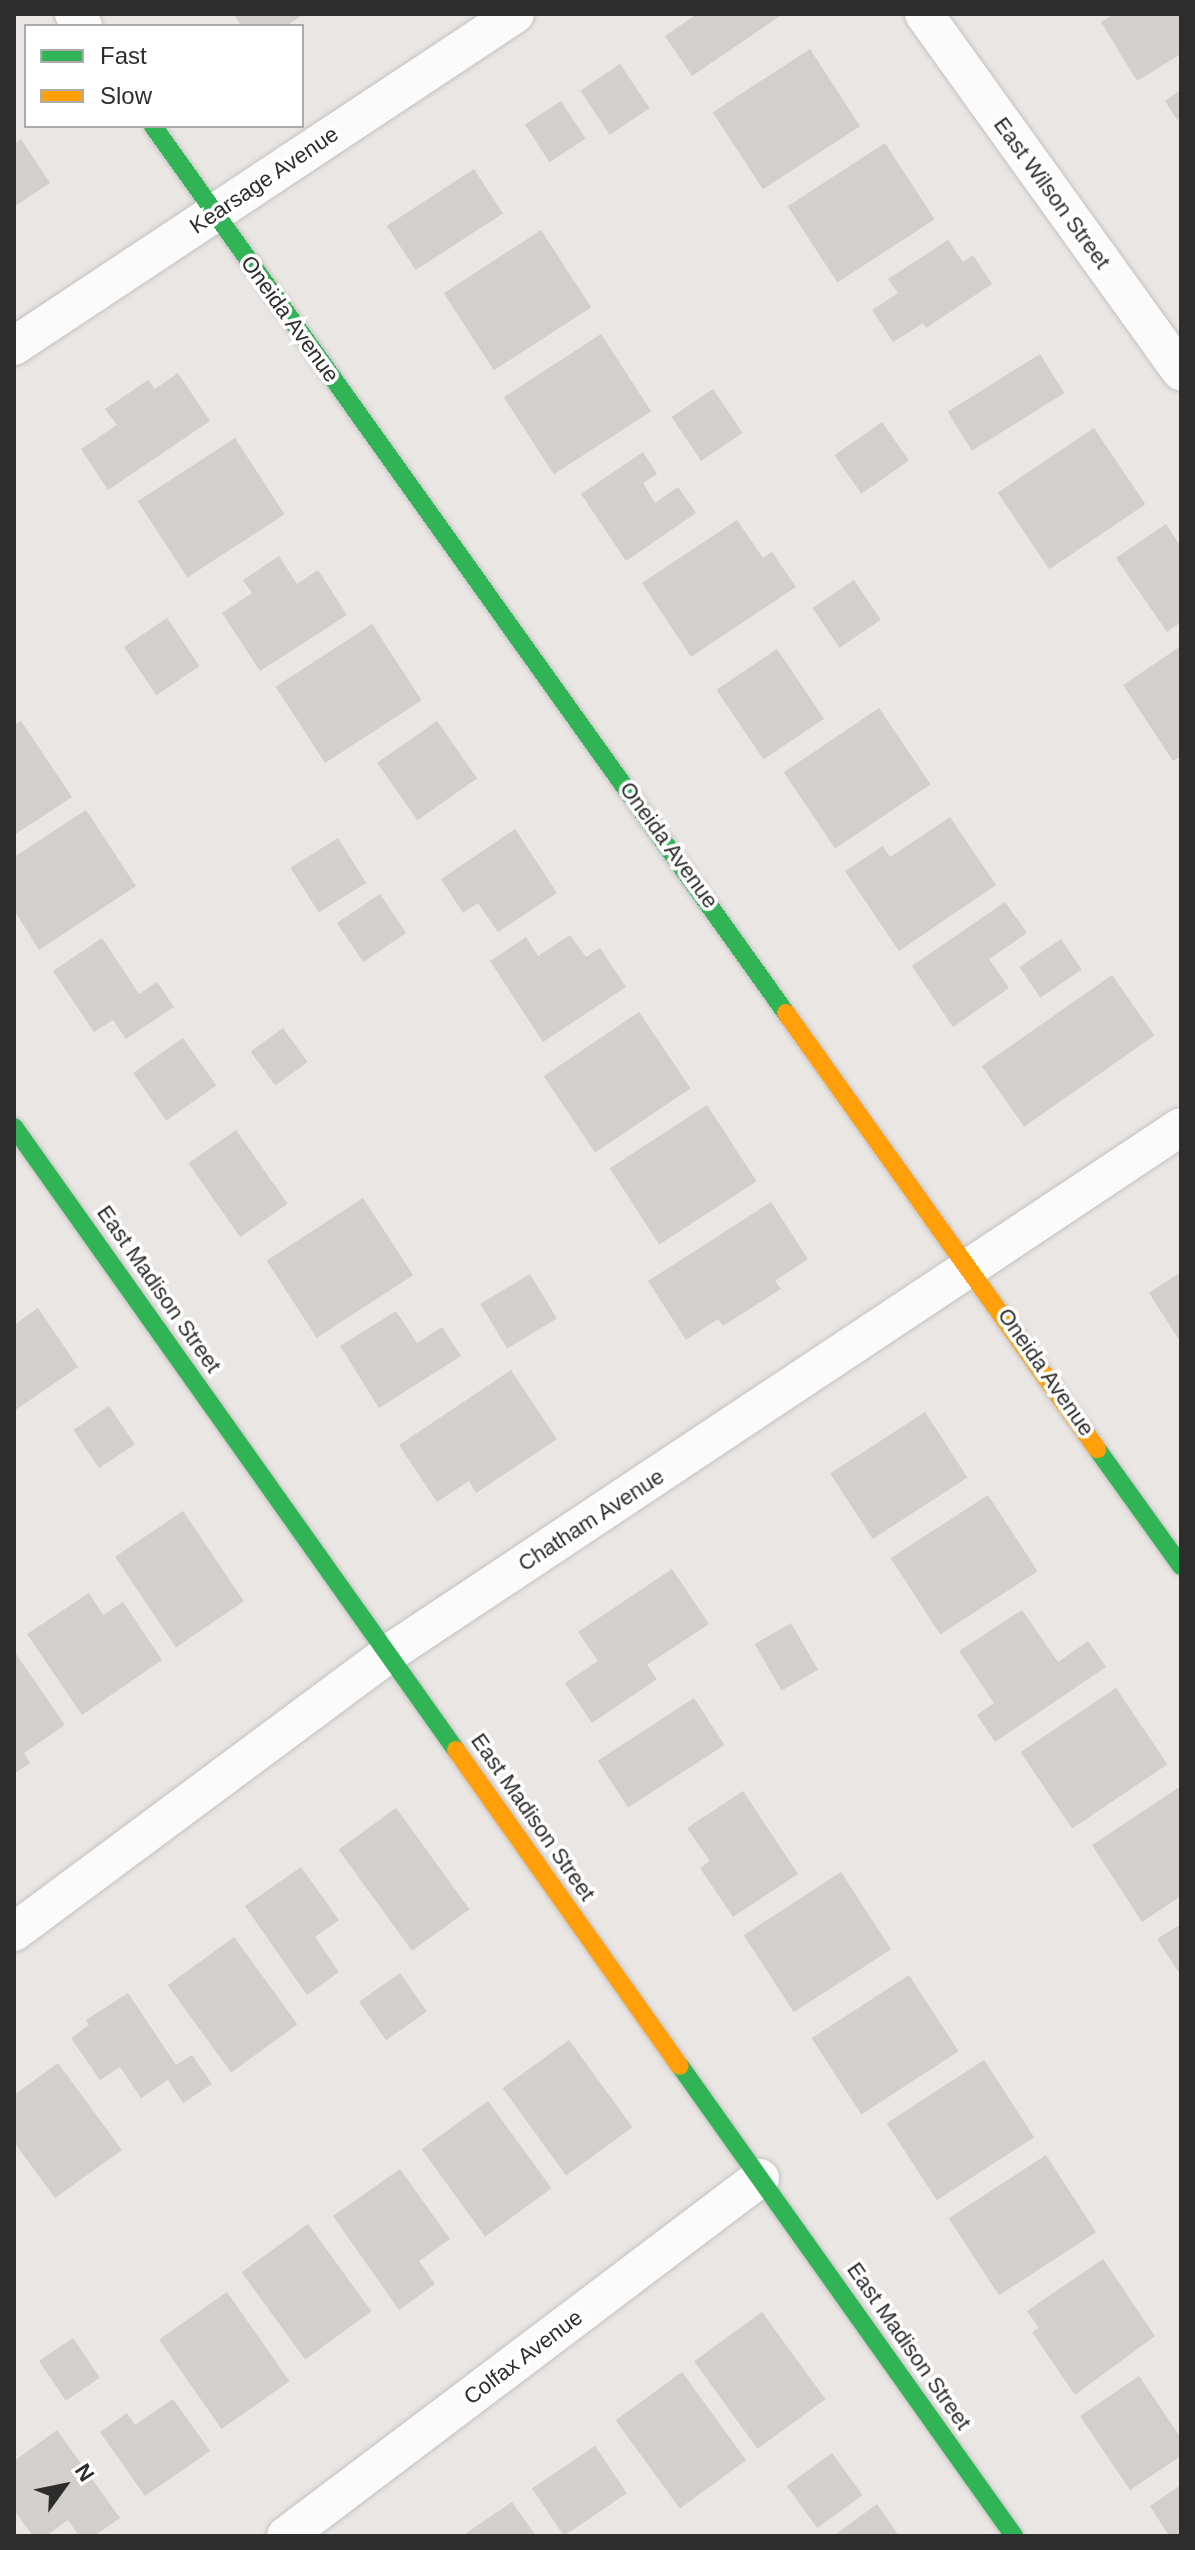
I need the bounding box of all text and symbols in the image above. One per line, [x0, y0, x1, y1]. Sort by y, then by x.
legend [24, 24, 304, 128]
text: Fast [100, 42, 147, 69]
text: Slow [100, 82, 152, 109]
street label: East Wilson Street [988, 112, 1116, 274]
street label: Kearsage Avenue [184, 120, 344, 240]
street label: Oneida Avenue [235, 250, 345, 388]
street label: Oneida Avenue [614, 776, 724, 914]
street label: East Madison Street [91, 1200, 227, 1378]
street label: Oneida Avenue [992, 1302, 1100, 1442]
street label: Chatham Avenue [513, 1463, 669, 1577]
street label: East Madison Street [465, 1728, 601, 1906]
street label: East Madison Street [841, 2257, 977, 2435]
street label: Colfax Avenue [458, 2304, 588, 2410]
north arrow [24, 2446, 104, 2526]
text: N [70, 2459, 99, 2486]

